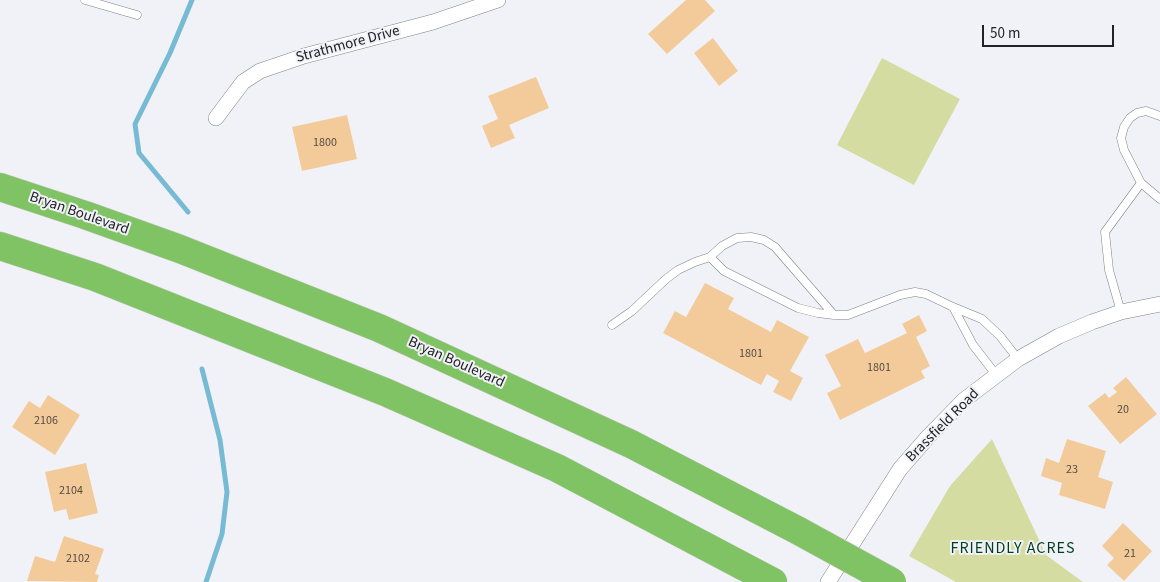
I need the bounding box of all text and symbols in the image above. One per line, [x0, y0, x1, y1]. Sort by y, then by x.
scale bar [985, 15, 1118, 47]
street label: Strathmore Drive [294, 22, 402, 68]
text: 50 m [990, 23, 1020, 44]
house number: 1800 [313, 136, 337, 150]
street label: Bryan Boulevard [27, 189, 131, 239]
street label: Bryan Boulevard [405, 334, 507, 392]
house number: 1801 [739, 347, 763, 361]
house number: 1801 [867, 361, 891, 375]
street label: Brassfield Road [902, 385, 984, 467]
house number: 20 [1117, 403, 1129, 417]
house number: 2106 [34, 414, 58, 428]
house number: 23 [1066, 463, 1078, 477]
house number: 2104 [59, 484, 83, 498]
district label: FRIENDLY ACRES [949, 539, 1077, 559]
house number: 21 [1124, 547, 1136, 561]
house number: 2102 [66, 552, 90, 566]

